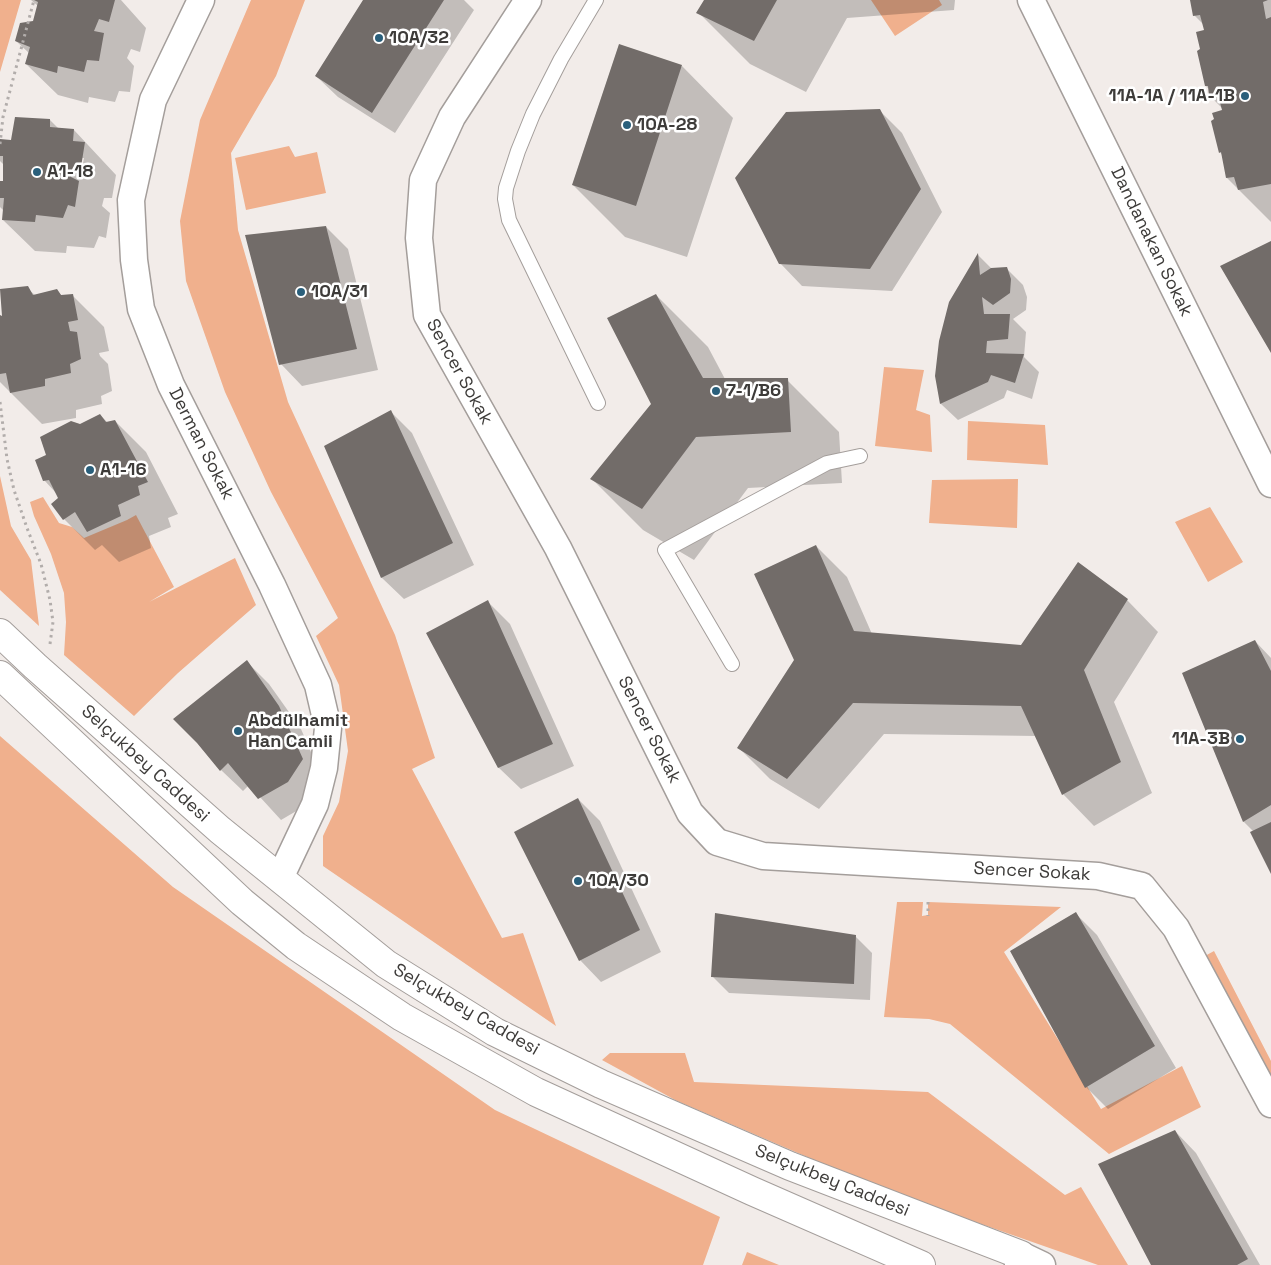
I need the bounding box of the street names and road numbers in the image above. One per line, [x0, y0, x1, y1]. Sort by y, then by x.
street label: Dandanakan Sokak [1105, 164, 1197, 320]
street label: Sencer Sokak [421, 315, 497, 429]
street label: Derman Sokak [164, 385, 238, 503]
street label: Sencer Sokak [613, 673, 685, 787]
street label: Selçukbey Caddesi [77, 701, 213, 827]
street label: Sencer Sokak [973, 858, 1091, 886]
street label: Selçukbey Caddesi [389, 959, 543, 1061]
street label: Selçukbey Caddesi [752, 1140, 912, 1222]

